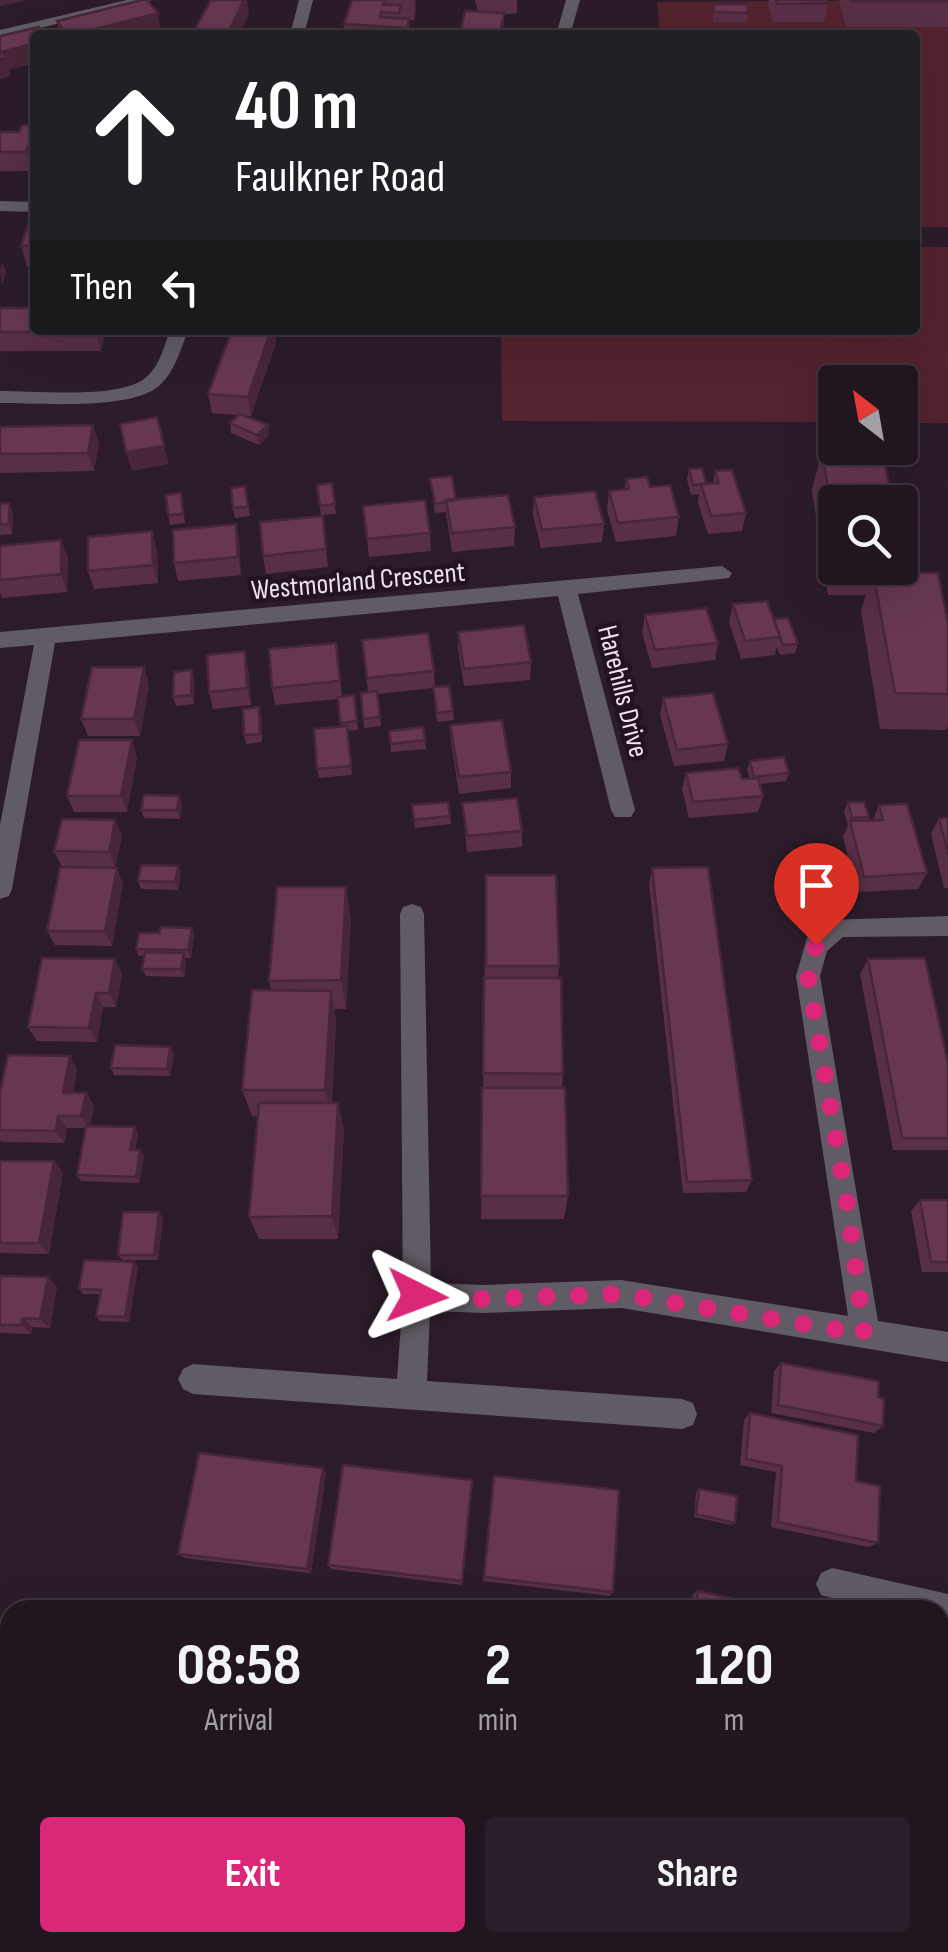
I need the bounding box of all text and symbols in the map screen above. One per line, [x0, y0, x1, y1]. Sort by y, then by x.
text: 40 m [235, 65, 358, 149]
icon: ahead [70, 70, 200, 200]
text: Faulkner Road [235, 150, 445, 205]
icon: left [153, 260, 208, 315]
text: Then [70, 265, 133, 310]
north arrow [818, 365, 918, 465]
map controls [818, 365, 918, 585]
button: search [818, 485, 918, 585]
street label: Westmorland Crescent [250, 556, 467, 607]
street label: Harehills Drive [590, 622, 655, 761]
pin [774, 843, 859, 946]
icon: arrive [789, 858, 844, 913]
position arrow [365, 1244, 469, 1348]
text: 08:58 [176, 1630, 301, 1702]
text: 2 [485, 1630, 511, 1702]
text: 120 [694, 1630, 774, 1702]
text: Arrival [205, 1701, 273, 1740]
text: min [478, 1701, 518, 1740]
text: m [724, 1701, 744, 1740]
button: Exit [40, 1817, 465, 1932]
button: Share [485, 1817, 910, 1932]

